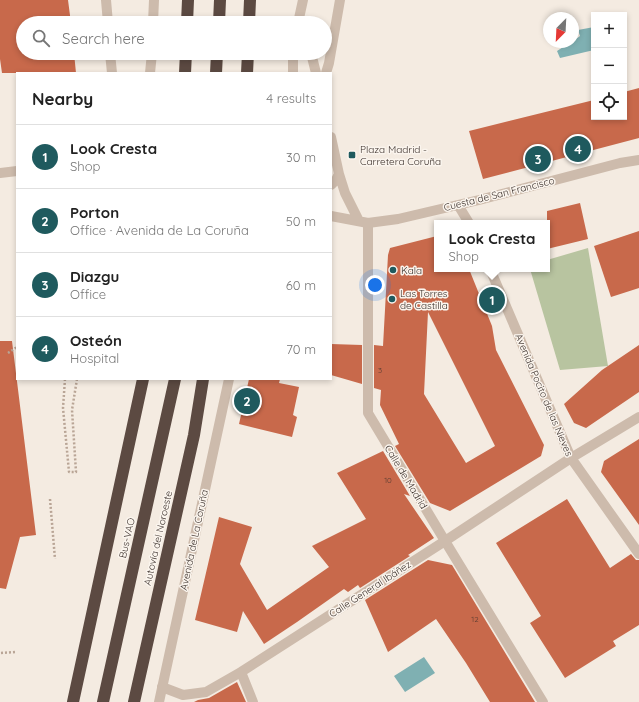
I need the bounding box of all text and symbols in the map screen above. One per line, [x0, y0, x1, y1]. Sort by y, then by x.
north arrow [543, 12, 579, 48]
map controls [591, 12, 627, 120]
button: + [591, 12, 627, 48]
search box [16, 16, 332, 60]
icon: search [30, 27, 52, 49]
text: Search here [62, 29, 145, 48]
button: − [591, 48, 627, 84]
button: locate [591, 84, 627, 120]
text: Nearby [32, 88, 93, 109]
text: 4 results [266, 90, 316, 106]
pin: 4 [565, 134, 591, 164]
text: Look Cresta [70, 139, 157, 158]
place label: Plaza Madrid - Carretera Coruña [360, 143, 441, 168]
pin: 3 [525, 144, 551, 174]
text: 1 [42, 149, 48, 165]
text: 30 m [286, 149, 316, 165]
marker: Plaza Madrid - Carretera Coruña [347, 150, 357, 160]
text: Shop [70, 158, 100, 174]
street label: Cuesta de San Francisco [442, 174, 556, 214]
text: Porton [70, 203, 119, 222]
text: 2 [41, 213, 49, 229]
text: 50 m [286, 213, 316, 229]
popup [434, 220, 550, 272]
text: Office · Avenida de La Coruña [70, 222, 249, 238]
text: Look Cresta [448, 229, 536, 248]
text: Shop [448, 248, 479, 264]
place label: Kala [401, 264, 422, 277]
marker: Kala [388, 265, 398, 275]
text: Diazgu [70, 267, 119, 286]
your location [365, 275, 385, 295]
text: 3 [42, 277, 48, 293]
text: 60 m [286, 277, 316, 293]
pin: 1 [479, 285, 505, 315]
text: Office [70, 286, 106, 302]
place label: Las Torres de Castilla [400, 287, 448, 312]
marker: Las Torres de Castilla [387, 294, 397, 304]
text: Osteón [70, 331, 122, 350]
street label: Avenida Pocito de las Nieves [512, 332, 576, 459]
text: 4 [41, 341, 49, 357]
text: 70 m [286, 341, 316, 357]
text: Hospital [70, 350, 119, 366]
house number: 3 [378, 365, 382, 375]
pin: 2 [234, 386, 260, 416]
street label: Calle de Madrid [382, 443, 430, 511]
house number: 10 [384, 475, 392, 485]
street label: Autovía del Noroeste [141, 489, 175, 587]
street label: Avenida de La Coruña [177, 489, 211, 591]
street label: Bus-VAO [116, 516, 138, 560]
street label: Calle General Ibáñez [327, 558, 414, 620]
house number: 12 [471, 614, 479, 624]

